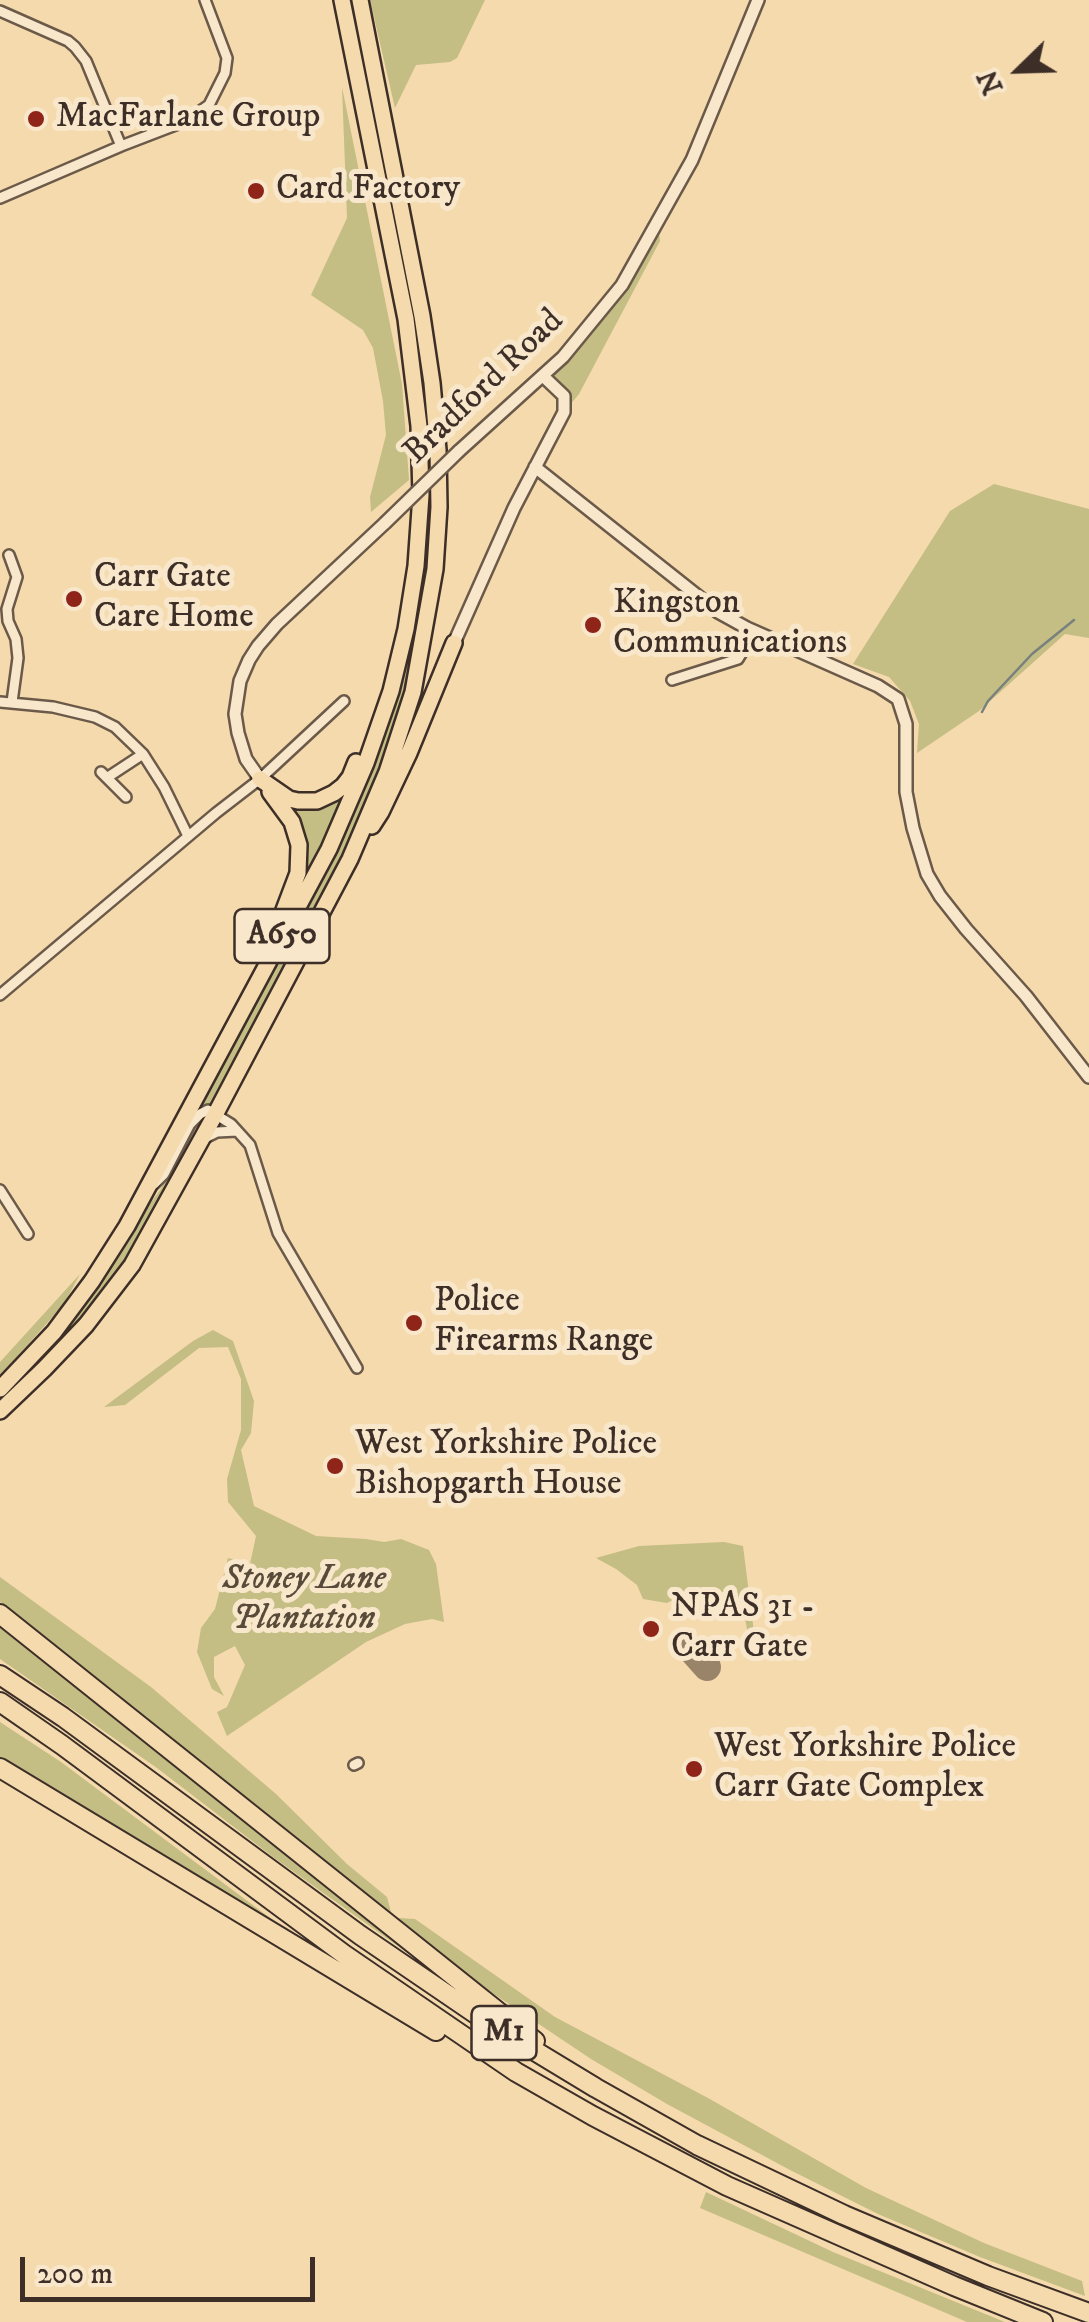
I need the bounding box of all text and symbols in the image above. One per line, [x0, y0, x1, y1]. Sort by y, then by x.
north arrow [969, 20, 1069, 120]
text: N [970, 65, 1012, 99]
place label: MacFarlane Group [56, 98, 320, 140]
marker: MacFarlane Group [25, 108, 47, 130]
place label: Card Factory [276, 170, 460, 212]
marker: Card Factory [245, 180, 267, 202]
street label: Bradford Road [396, 301, 574, 475]
place label: Carr Gate Care Home [94, 558, 254, 640]
place label: Kingston Communications [613, 584, 847, 666]
marker: Carr Gate Care Home [63, 588, 85, 610]
marker: Kingston Communications [582, 614, 604, 636]
road number: A650 [234, 909, 330, 963]
place label: Police Firearms Range [434, 1282, 653, 1364]
marker: Police Firearms Range [403, 1312, 425, 1334]
place label: West Yorkshire Police Bishopgarth House [355, 1425, 657, 1507]
marker: West Yorkshire Police Bishopgarth House [324, 1455, 346, 1477]
park label: Stoney Lane Plantation [222, 1560, 386, 1642]
place label: NPAS 31 - Carr Gate [671, 1588, 815, 1670]
marker: NPAS 31 - Carr Gate [640, 1618, 662, 1640]
place label: West Yorkshire Police Carr Gate Complex [714, 1728, 1016, 1810]
marker: West Yorkshire Police Carr Gate Complex [683, 1758, 705, 1780]
road number: M1 [472, 2006, 536, 2060]
scale bar [25, 2237, 320, 2299]
text: 200 m [37, 2256, 113, 2293]

